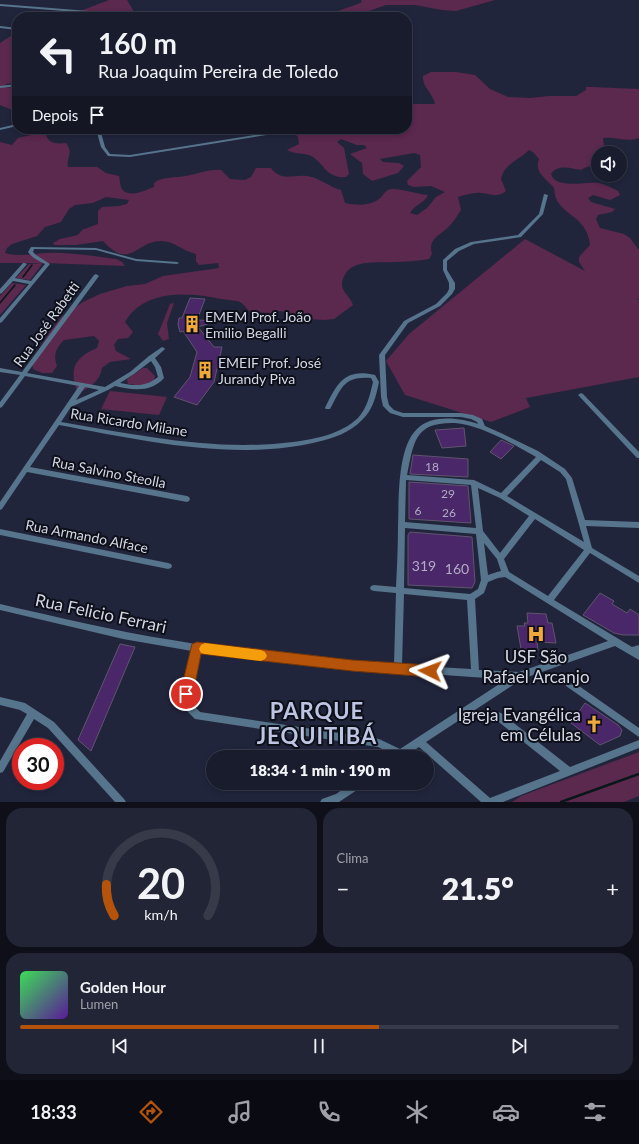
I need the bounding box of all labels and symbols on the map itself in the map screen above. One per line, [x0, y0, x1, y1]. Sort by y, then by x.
street label: Rua José Rabetti [9, 278, 83, 370]
place label: EMEM Prof. João Emilio Begalli [205, 308, 311, 341]
building icon: EMEM Prof. João Emilio Begalli [182, 314, 202, 334]
place label: EMEIF Prof. José Jurandy Piva [218, 354, 321, 387]
building icon: EMEIF Prof. José Jurandy Piva [195, 360, 215, 380]
street label: Rua Ricardo Milane [69, 404, 189, 440]
street label: Rua Salvino Steolla [51, 453, 167, 491]
house number: 18 [425, 459, 439, 474]
house number: 29 [441, 486, 455, 501]
house number: 6 [415, 503, 422, 518]
house number: 26 [442, 505, 456, 520]
street label: Rua Armando Alface [24, 516, 150, 556]
house number: 319 [412, 557, 436, 574]
house number: 160 [445, 560, 469, 577]
street label: Rua Felicio Ferrari [34, 589, 168, 637]
hospital icon: USF São Rafael Arcanjo [526, 624, 546, 644]
place label: USF São Rafael Arcanjo [482, 646, 590, 687]
position arrow [409, 650, 451, 692]
pin [169, 677, 203, 711]
district label: PARQUE JEQUITIBÁ [257, 697, 377, 749]
place label: Igreja Evangélica em Células [458, 704, 581, 745]
church icon: Igreja Evangélica em Células [584, 714, 604, 734]
speed limit sign: 30 [12, 738, 64, 790]

